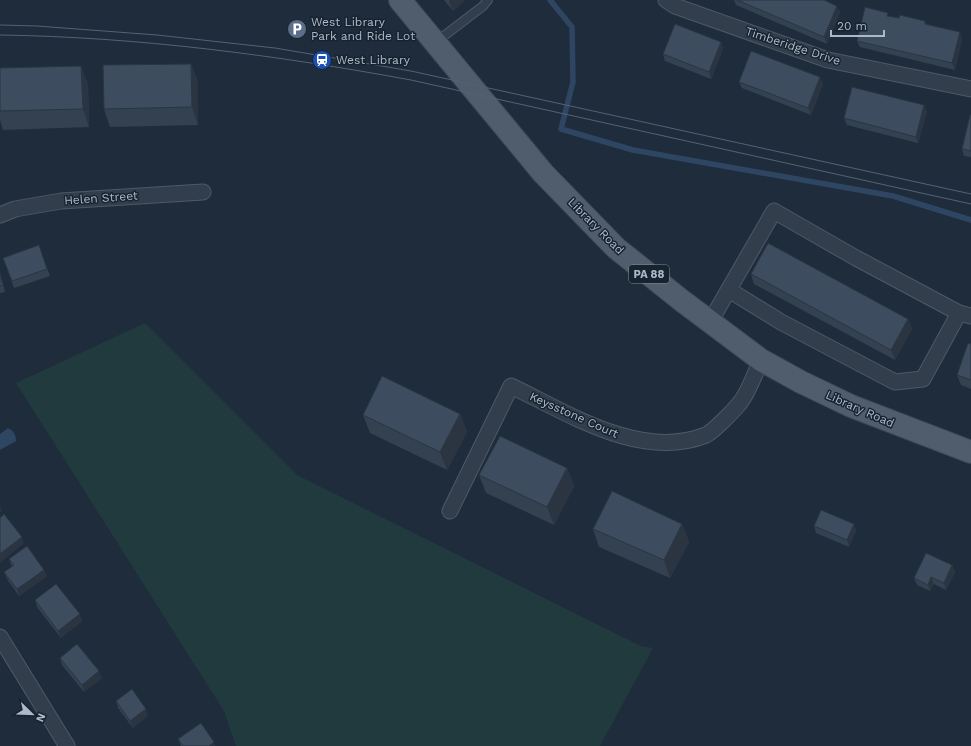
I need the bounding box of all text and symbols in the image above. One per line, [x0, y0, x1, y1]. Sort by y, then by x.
scale bar [831, 12, 884, 38]
place label: West Library Park and Ride Lot [311, 15, 415, 43]
parking icon: West Library Park and Ride Lot [286, 18, 308, 40]
text: 20 m [837, 19, 867, 33]
street label: Timberidge Drive [744, 24, 842, 68]
station icon: West Library [311, 49, 333, 71]
place label: West Library [336, 53, 411, 67]
street label: Helen Street [64, 188, 138, 208]
street label: Library Road [565, 195, 627, 257]
road number: PA 88 [629, 265, 669, 283]
street label: Library Road [824, 388, 896, 430]
street label: Keysstone Court [527, 389, 621, 441]
north arrow [12, 694, 52, 734]
text: N [33, 711, 48, 724]

